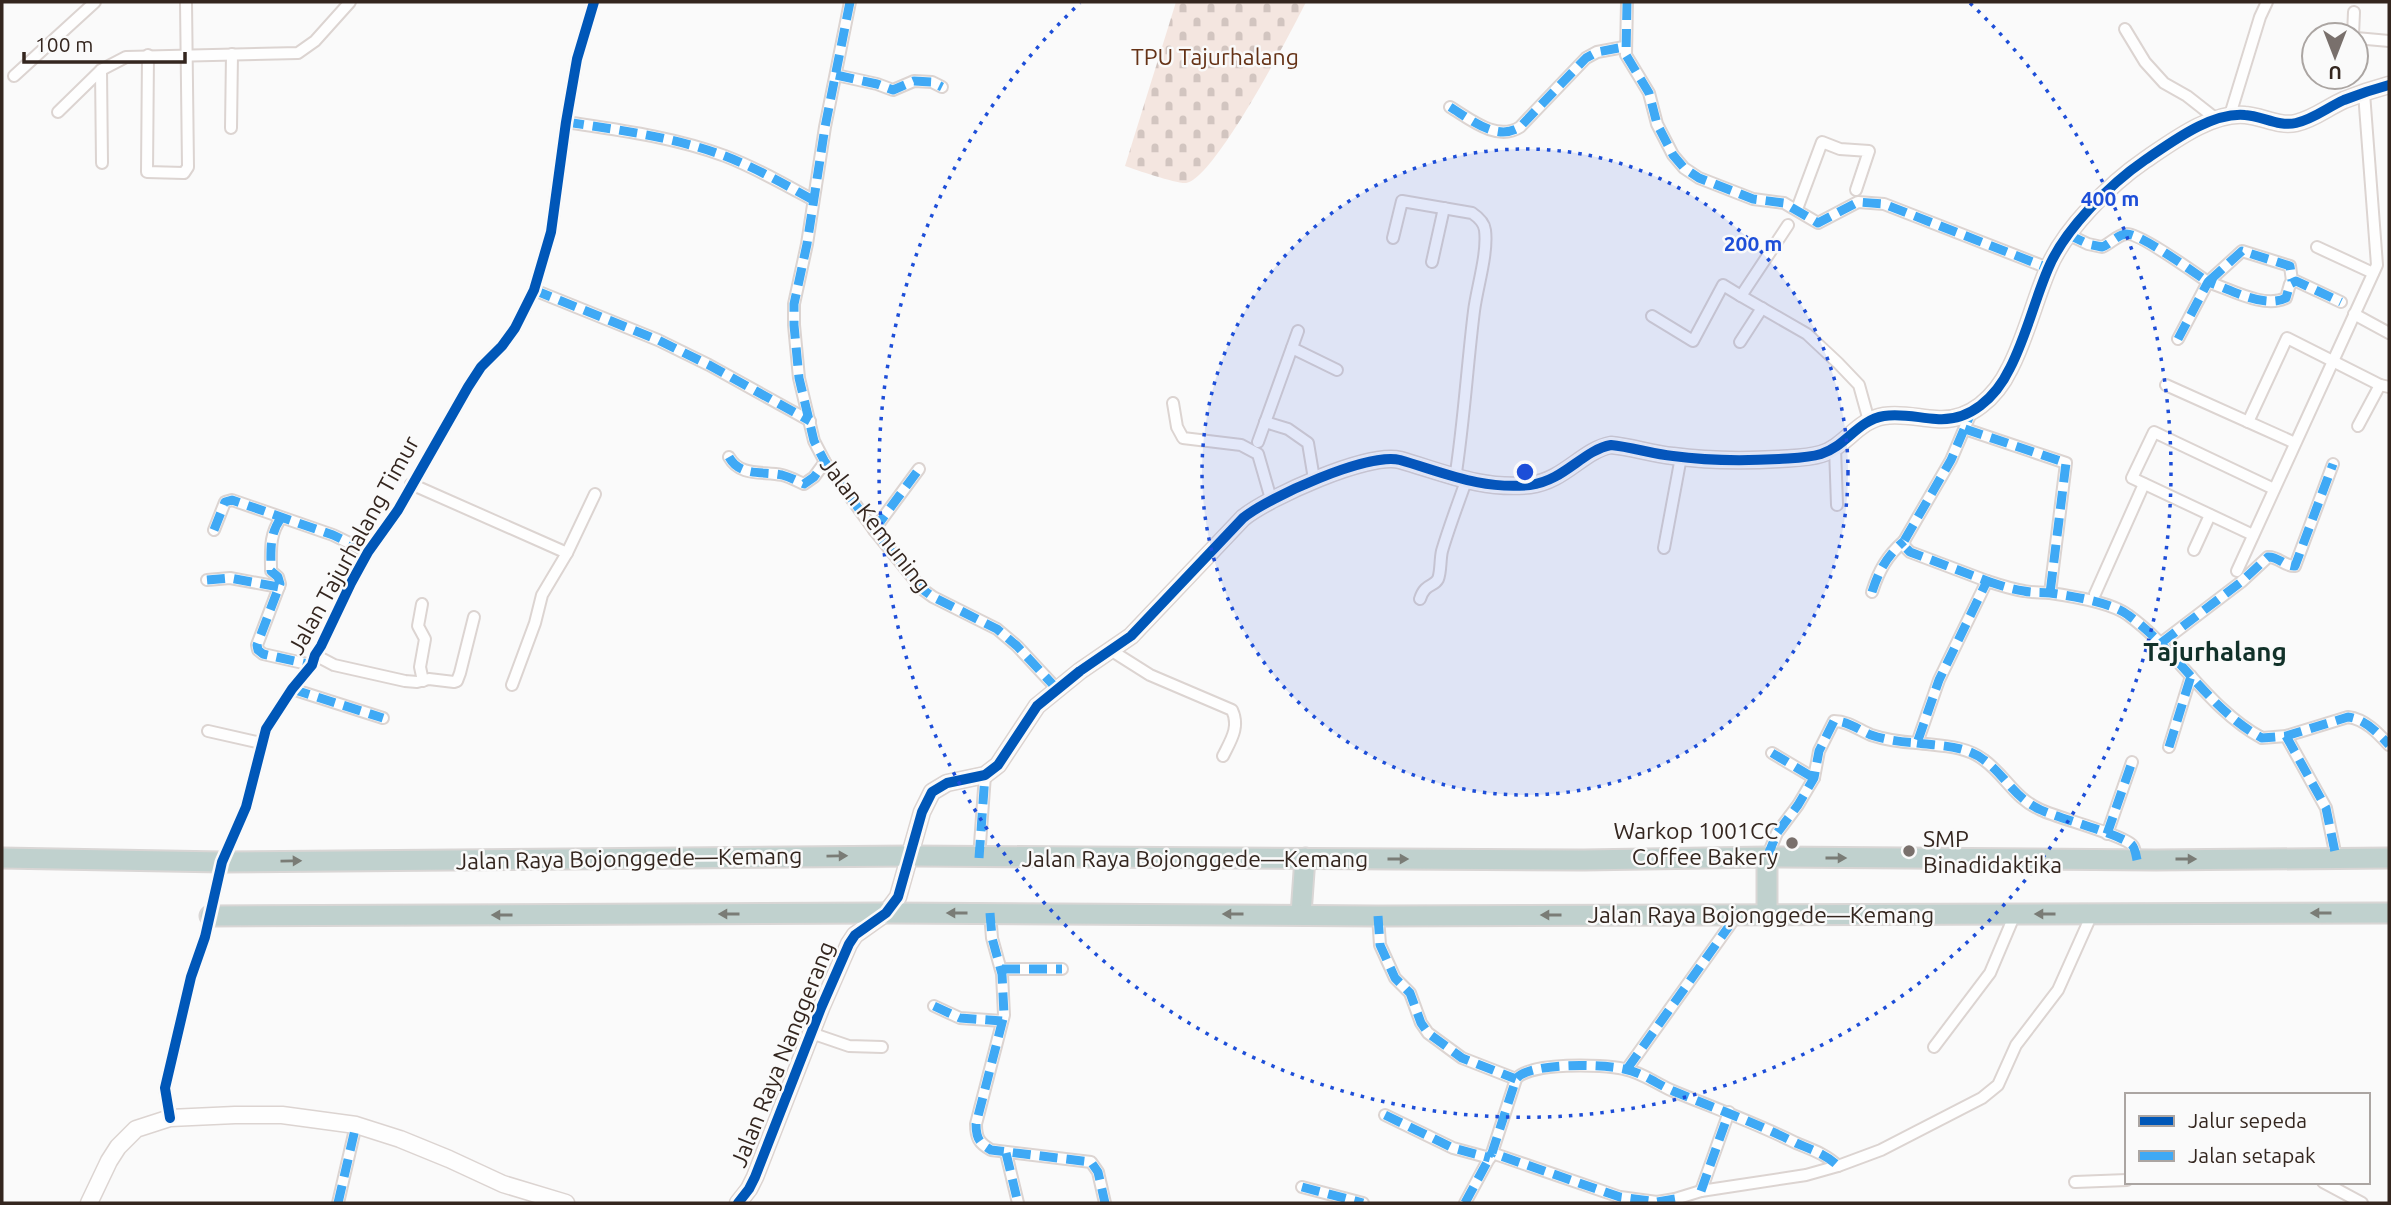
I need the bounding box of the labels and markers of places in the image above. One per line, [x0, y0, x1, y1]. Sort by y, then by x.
centre of rings [1513, 460, 1537, 484]
place label: Warkop 1001CC Coffee Bakery [1613, 818, 1778, 869]
place label: SMP Binadidaktika [1923, 826, 2062, 877]
marker: Warkop 1001CC Coffee Bakery [1784, 835, 1800, 851]
marker: SMP Binadidaktika [1901, 843, 1917, 859]

